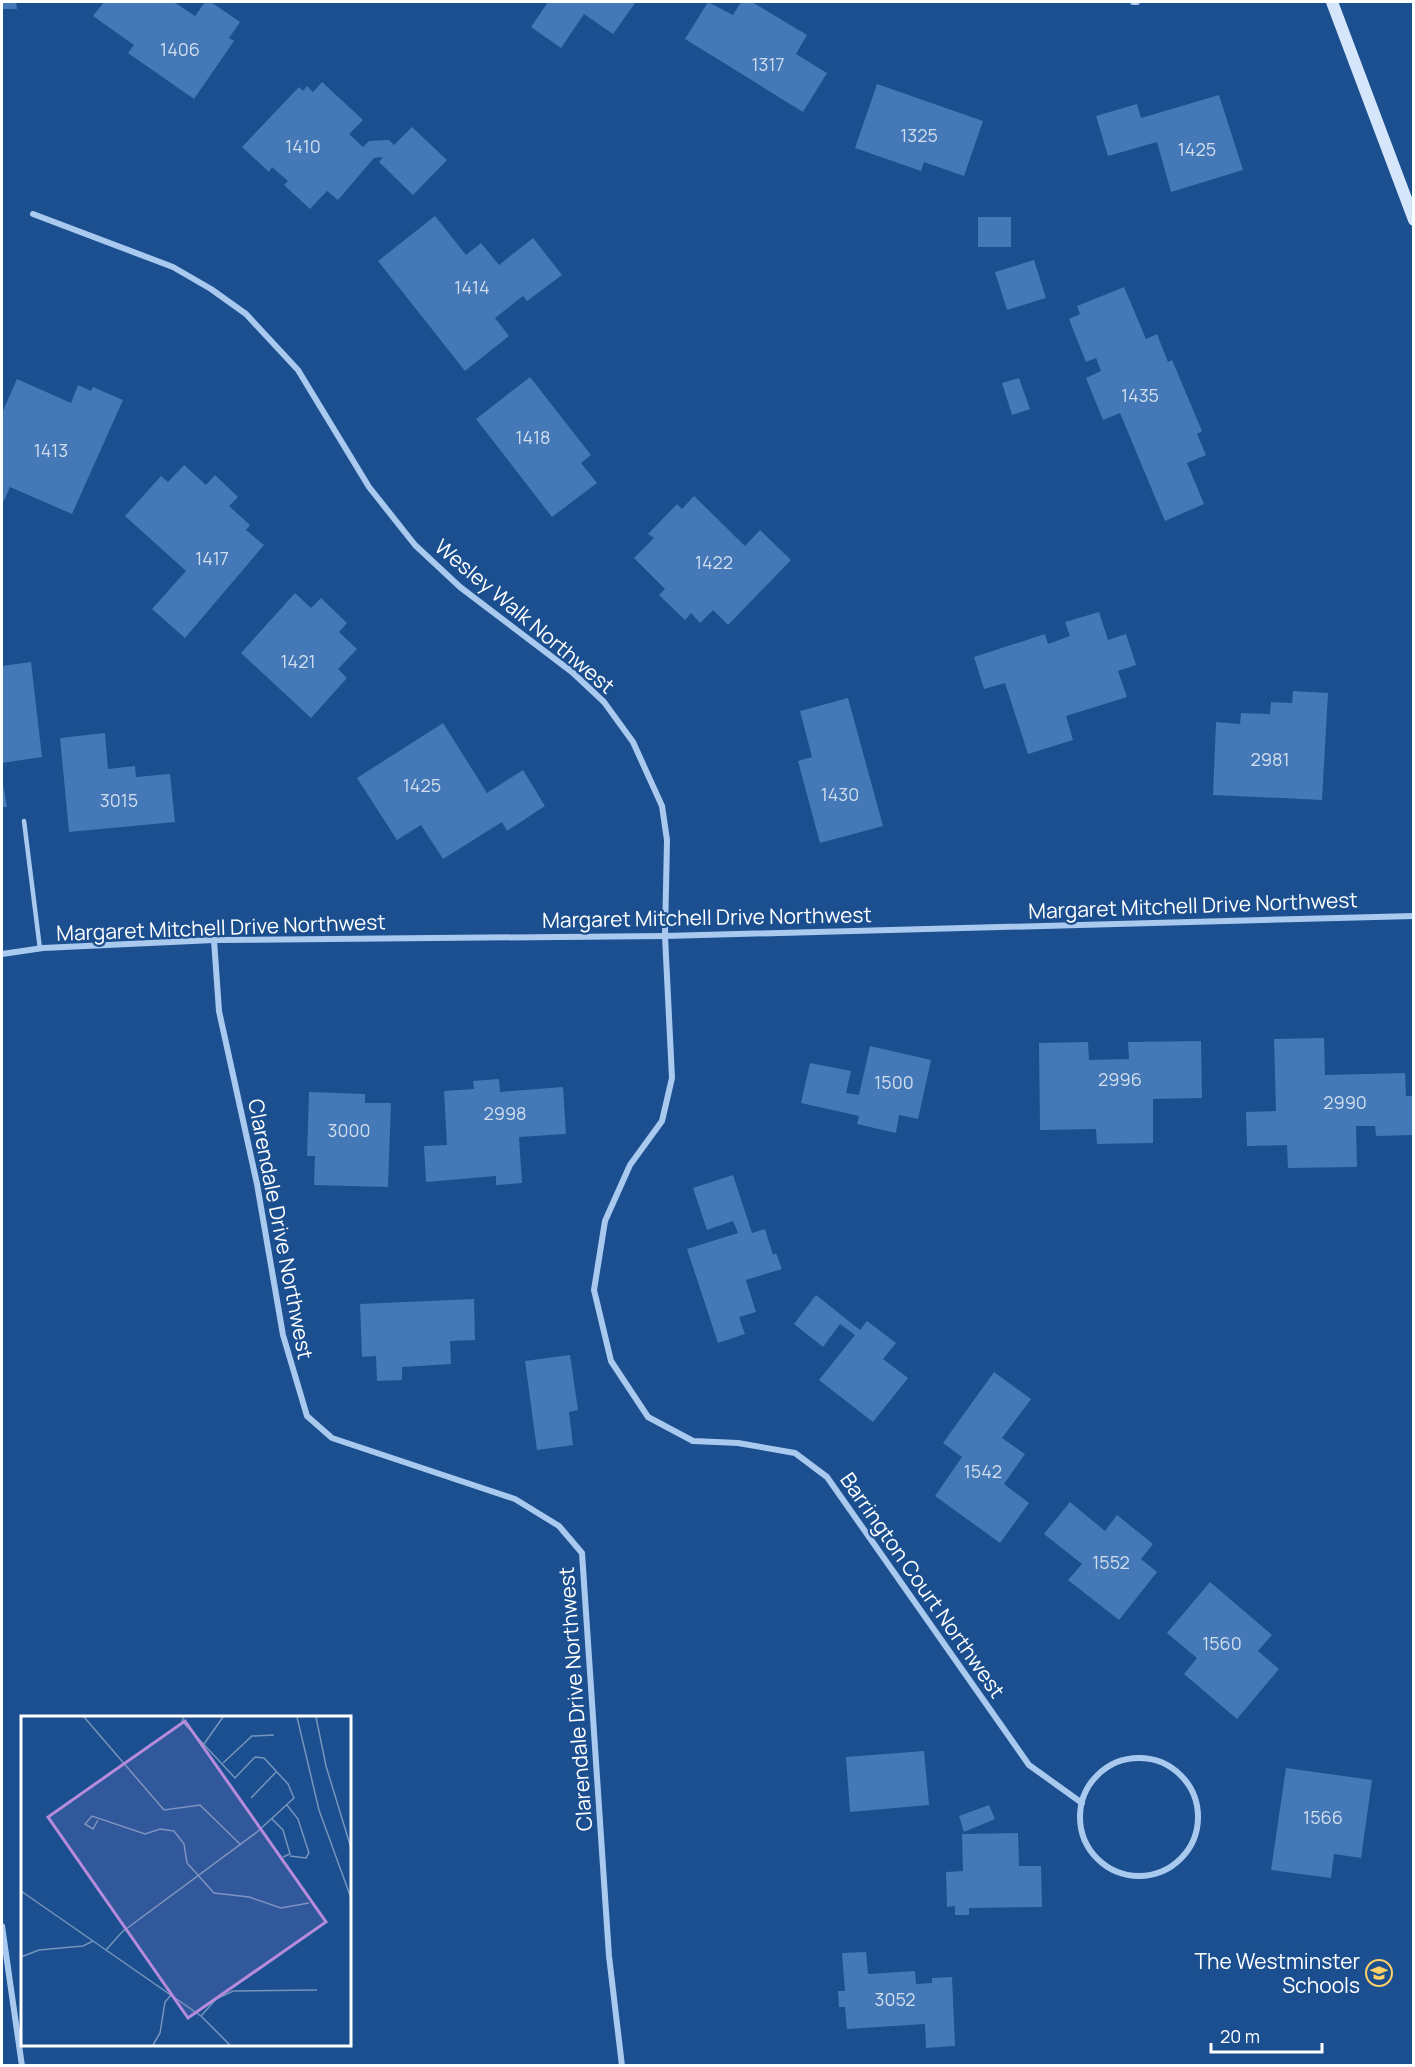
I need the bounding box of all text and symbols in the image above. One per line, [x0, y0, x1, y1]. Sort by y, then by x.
house number: 1406 [160, 37, 200, 61]
house number: 1317 [751, 52, 785, 76]
house number: 1325 [900, 123, 938, 147]
house number: 1410 [285, 134, 321, 158]
house number: 1425 [1178, 137, 1216, 161]
house number: 1414 [454, 275, 490, 299]
house number: 1435 [1121, 383, 1159, 407]
house number: 1418 [515, 425, 551, 449]
house number: 1413 [34, 438, 68, 462]
street label: Wesley Walk Northwest [429, 532, 621, 700]
house number: 1417 [195, 546, 229, 570]
house number: 1422 [695, 550, 733, 574]
house number: 1421 [281, 649, 315, 673]
house number: 2981 [1251, 747, 1289, 771]
house number: 1425 [403, 773, 441, 797]
house number: 1430 [821, 782, 859, 806]
house number: 3015 [100, 788, 138, 812]
street label: Margaret Mitchell Drive Northwest [1028, 885, 1358, 925]
street label: Margaret Mitchell Drive Northwest [542, 900, 872, 934]
street label: Margaret Mitchell Drive Northwest [56, 907, 386, 947]
house number: 2996 [1098, 1067, 1142, 1091]
house number: 1500 [874, 1070, 914, 1094]
house number: 2990 [1323, 1090, 1367, 1114]
street label: Clarendale Drive Northwest [242, 1096, 320, 1362]
house number: 2998 [483, 1101, 527, 1125]
house number: 3000 [328, 1118, 370, 1142]
house number: 1542 [964, 1459, 1002, 1483]
street label: Barrington Court Northwest [834, 1467, 1012, 1703]
house number: 1552 [1092, 1550, 1130, 1574]
street label: Clarendale Drive Northwest [552, 1566, 598, 1832]
house number: 1560 [1202, 1631, 1242, 1655]
inset map [21, 1716, 351, 2046]
house number: 1566 [1303, 1805, 1343, 1829]
place label: The Westminster Schools [1194, 1947, 1360, 1999]
school or university icon: The Westminster Schools [1364, 1958, 1394, 1988]
house number: 3052 [874, 1987, 916, 2011]
scale bar [1211, 2016, 1322, 2054]
text: 20 m [1220, 2024, 1260, 2048]

